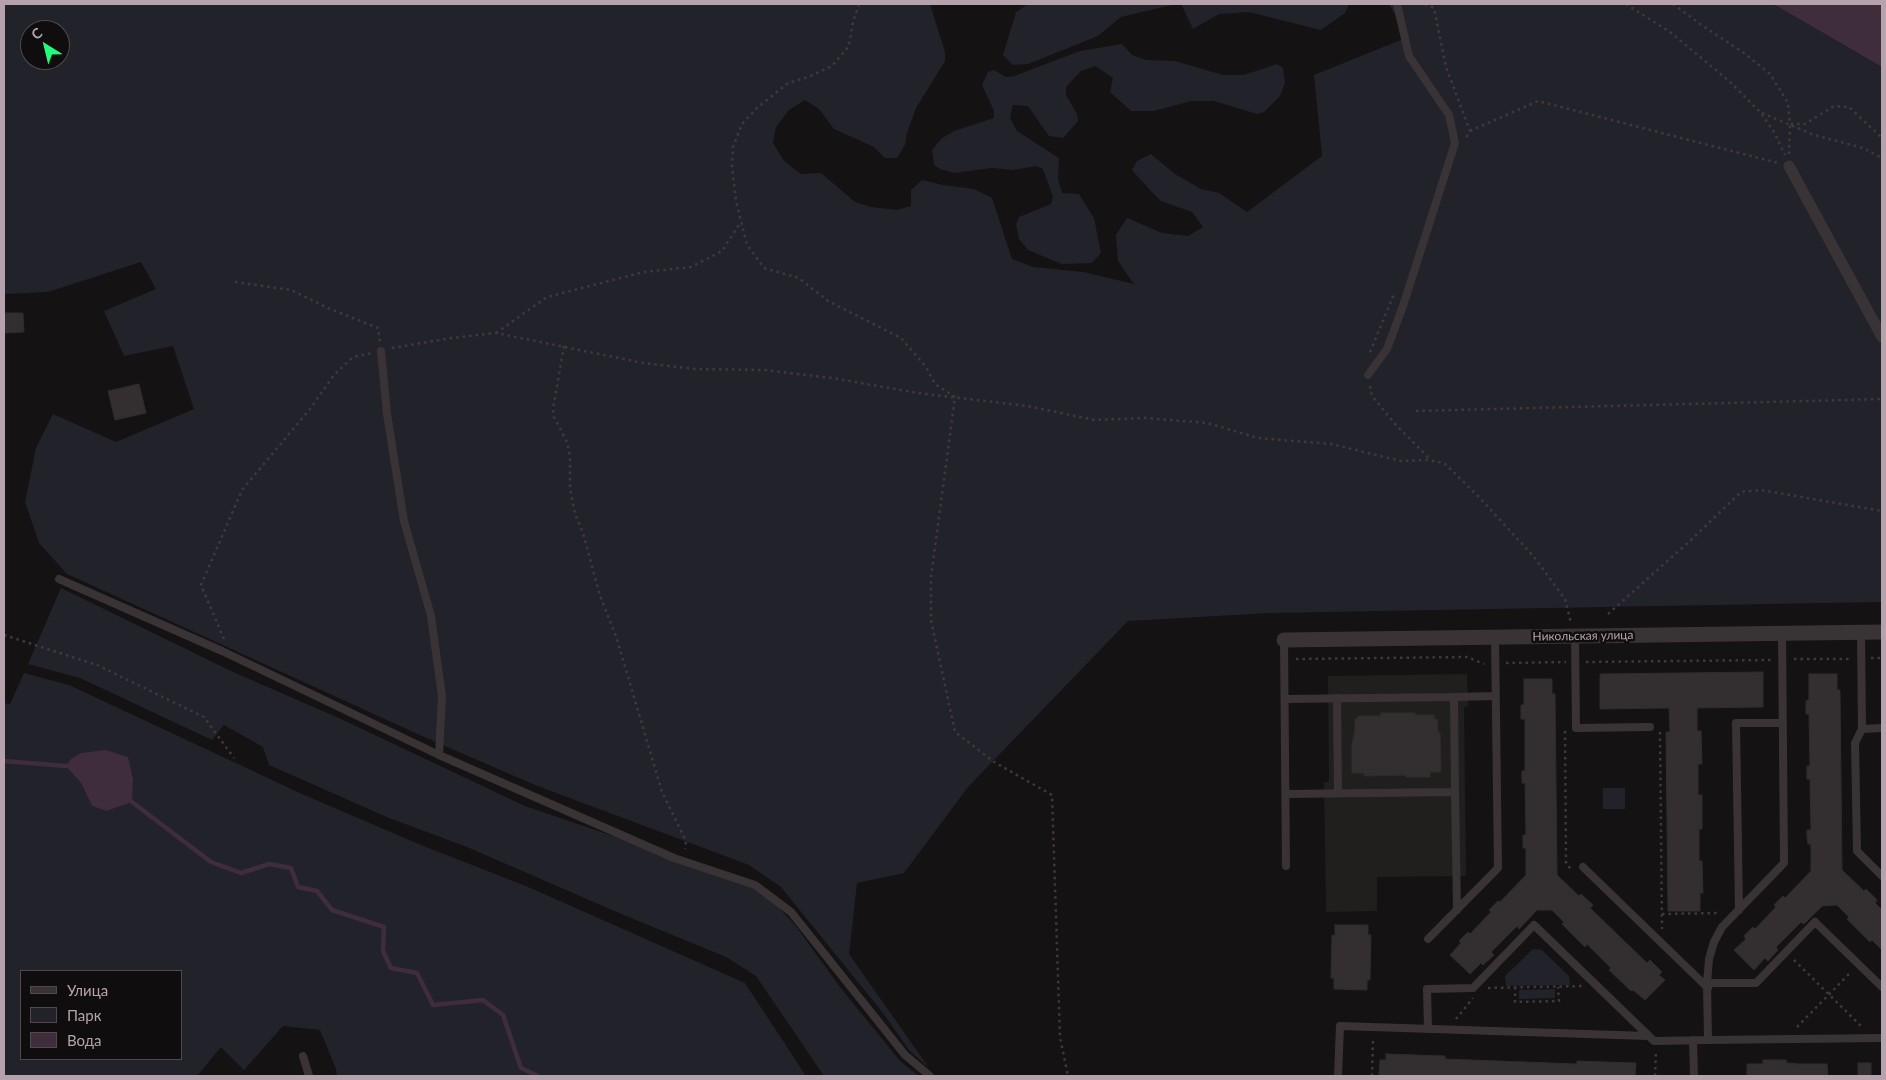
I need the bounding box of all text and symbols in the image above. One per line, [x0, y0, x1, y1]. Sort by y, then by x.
north arrow [20, 20, 70, 70]
text: С [28, 24, 45, 43]
street label: Никольская улица [1532, 628, 1634, 644]
legend [20, 970, 182, 1060]
text: Улица [67, 981, 108, 999]
text: Парк [67, 1006, 101, 1024]
text: Вода [67, 1031, 102, 1049]

